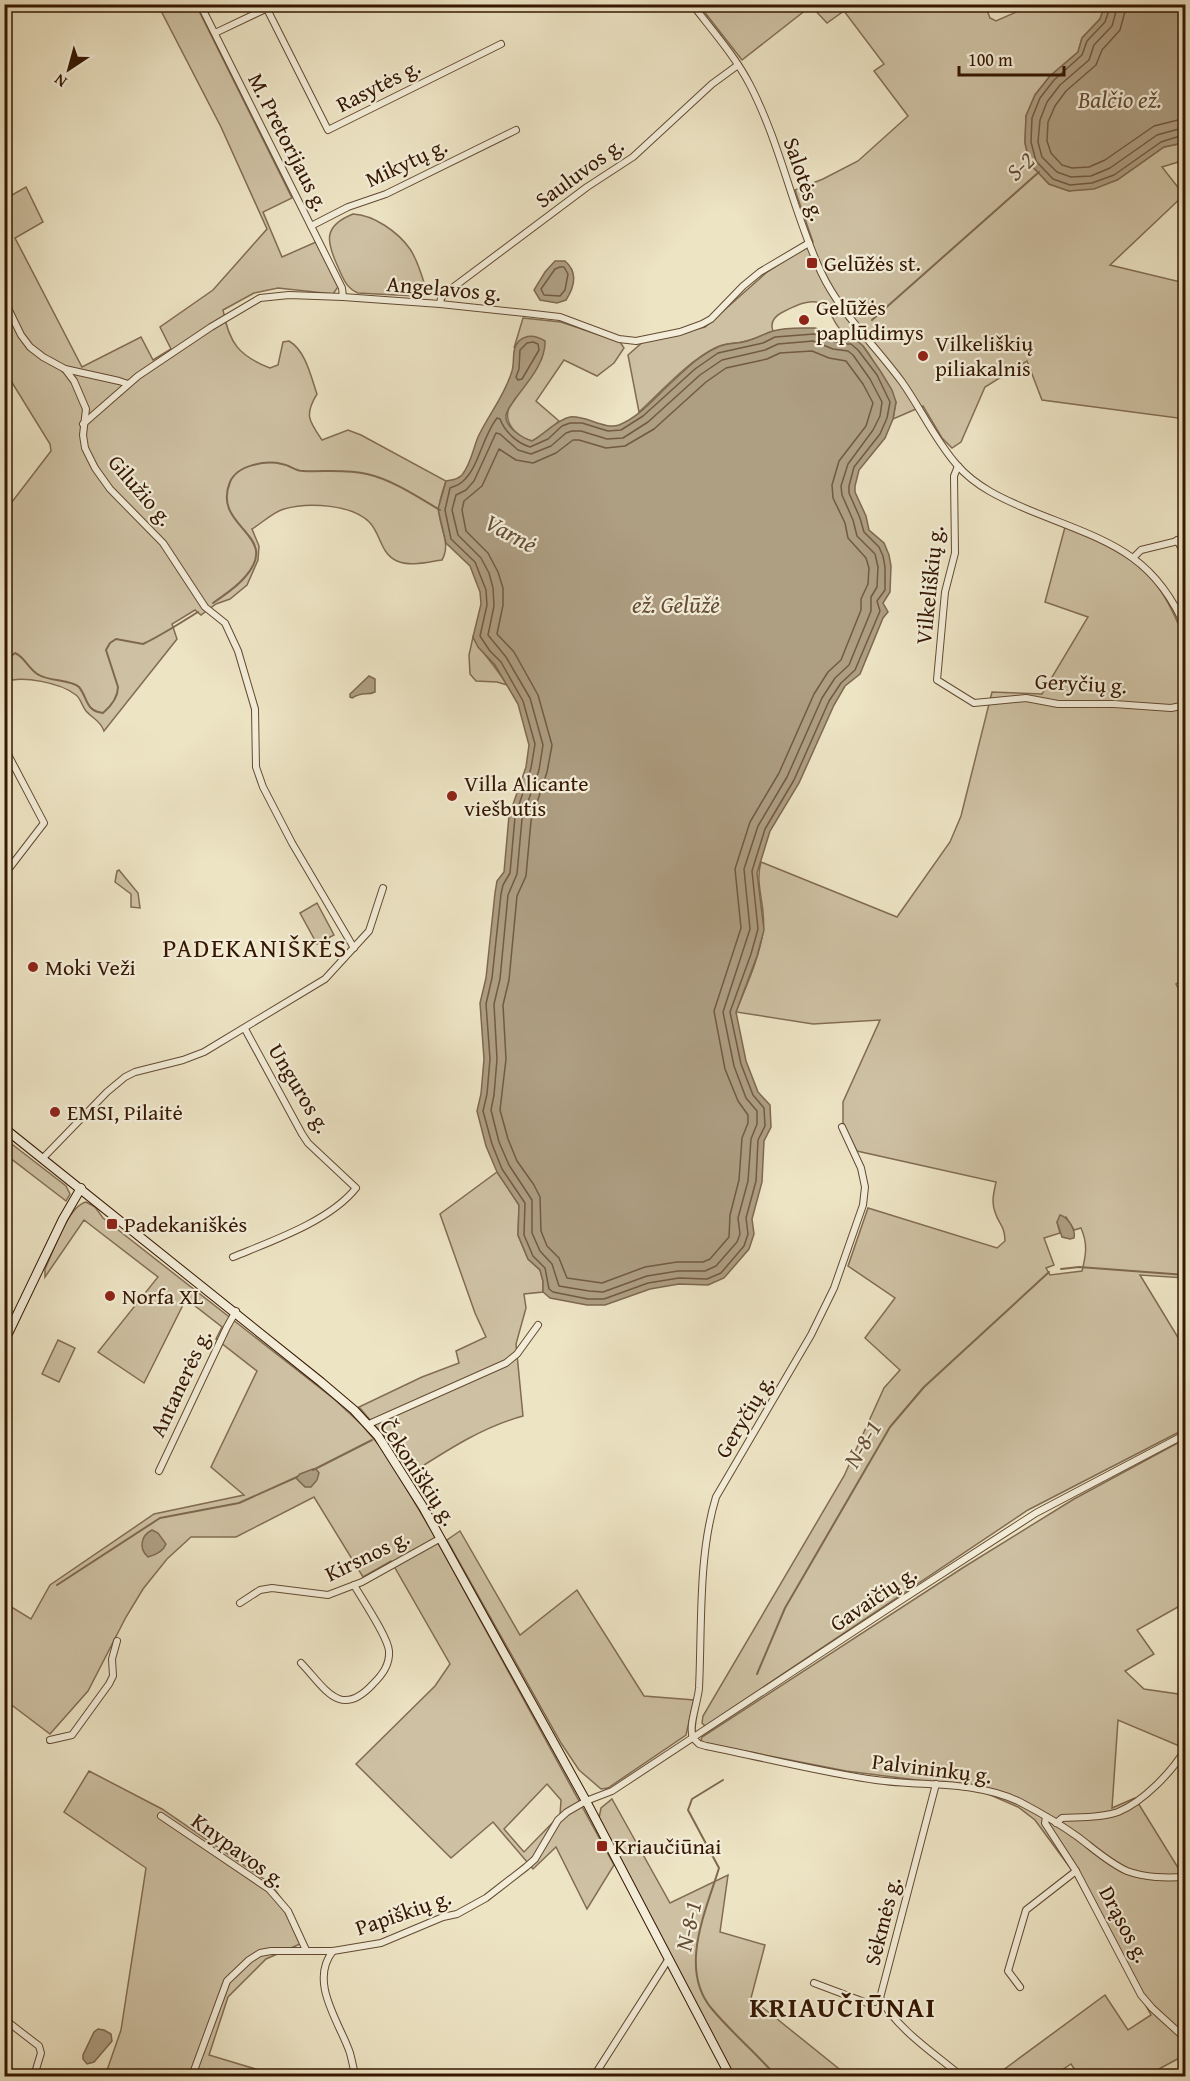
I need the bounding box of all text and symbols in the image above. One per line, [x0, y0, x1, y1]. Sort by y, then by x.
north arrow [39, 39, 99, 99]
scale bar [959, 39, 1064, 77]
text: 100 m [968, 46, 1013, 73]
street label: Rasytės g. [330, 50, 426, 120]
street label: M. Pretorijaus g. [240, 67, 338, 217]
text: N [49, 68, 72, 94]
water label: Balčio ež. [1077, 82, 1162, 117]
street label: Mikytų g. [360, 129, 452, 195]
street label: Sauluvos g. [528, 129, 630, 215]
street label: Salotės g. [776, 133, 834, 225]
water label: S-2 [998, 143, 1042, 189]
place label: Gelūžės st. [824, 247, 921, 279]
marker: Gelūžės st. [805, 256, 819, 270]
street label: Angelavos g. [385, 267, 503, 309]
place label: Gelūžės paplūdimys [816, 291, 924, 348]
marker: Gelūžės paplūdimys [797, 313, 811, 327]
place label: Vilkeliškių piliakalnis [935, 327, 1033, 384]
marker: Vilkeliškių piliakalnis [916, 349, 930, 363]
street label: Gilužio g. [101, 447, 181, 533]
water label: Varnė [478, 505, 544, 562]
street label: Vilkeliškių g. [907, 524, 951, 646]
water label: ež. Gelūžė [632, 587, 720, 622]
street label: Geryčių g. [1034, 665, 1128, 701]
place label: Villa Alicante viešbutis [464, 767, 588, 824]
marker: Villa Alicante viešbutis [445, 789, 459, 803]
district label: PADEKANIŠKĖS [162, 928, 348, 967]
place label: Moki Veži [45, 951, 136, 983]
marker: Moki Veži [26, 960, 40, 974]
street label: Unguros g. [261, 1037, 339, 1139]
place label: EMSI, Pilaitė [67, 1096, 183, 1128]
marker: EMSI, Pilaitė [48, 1105, 62, 1119]
place label: Padekaniškės [124, 1208, 247, 1240]
marker: Padekaniškės [105, 1217, 119, 1231]
place label: Norfa XL [122, 1280, 204, 1312]
marker: Norfa XL [103, 1289, 117, 1303]
street label: Antanerės g. [141, 1324, 219, 1442]
street label: Geryčių g. [707, 1368, 781, 1464]
street label: Čekoniškių g. [372, 1412, 466, 1532]
water label: N-8-1 [834, 1414, 890, 1475]
street label: Kirsnos g. [319, 1521, 415, 1589]
street label: Gavaičių g. [823, 1557, 923, 1639]
street label: Palvininkų g. [870, 1745, 994, 1791]
street label: Knypavos g. [185, 1805, 293, 1895]
place label: Kriaučiūnai [614, 1830, 721, 1862]
marker: Kriaučiūnai [595, 1839, 609, 1853]
street label: Sėkmės g. [856, 1873, 908, 1969]
street label: Drąsos g. [1091, 1880, 1159, 1968]
street label: Papiškių g. [351, 1881, 455, 1943]
water label: N-8-1 [665, 1898, 710, 1955]
district label: KRIAUČIŪNAI [750, 1986, 936, 2027]

